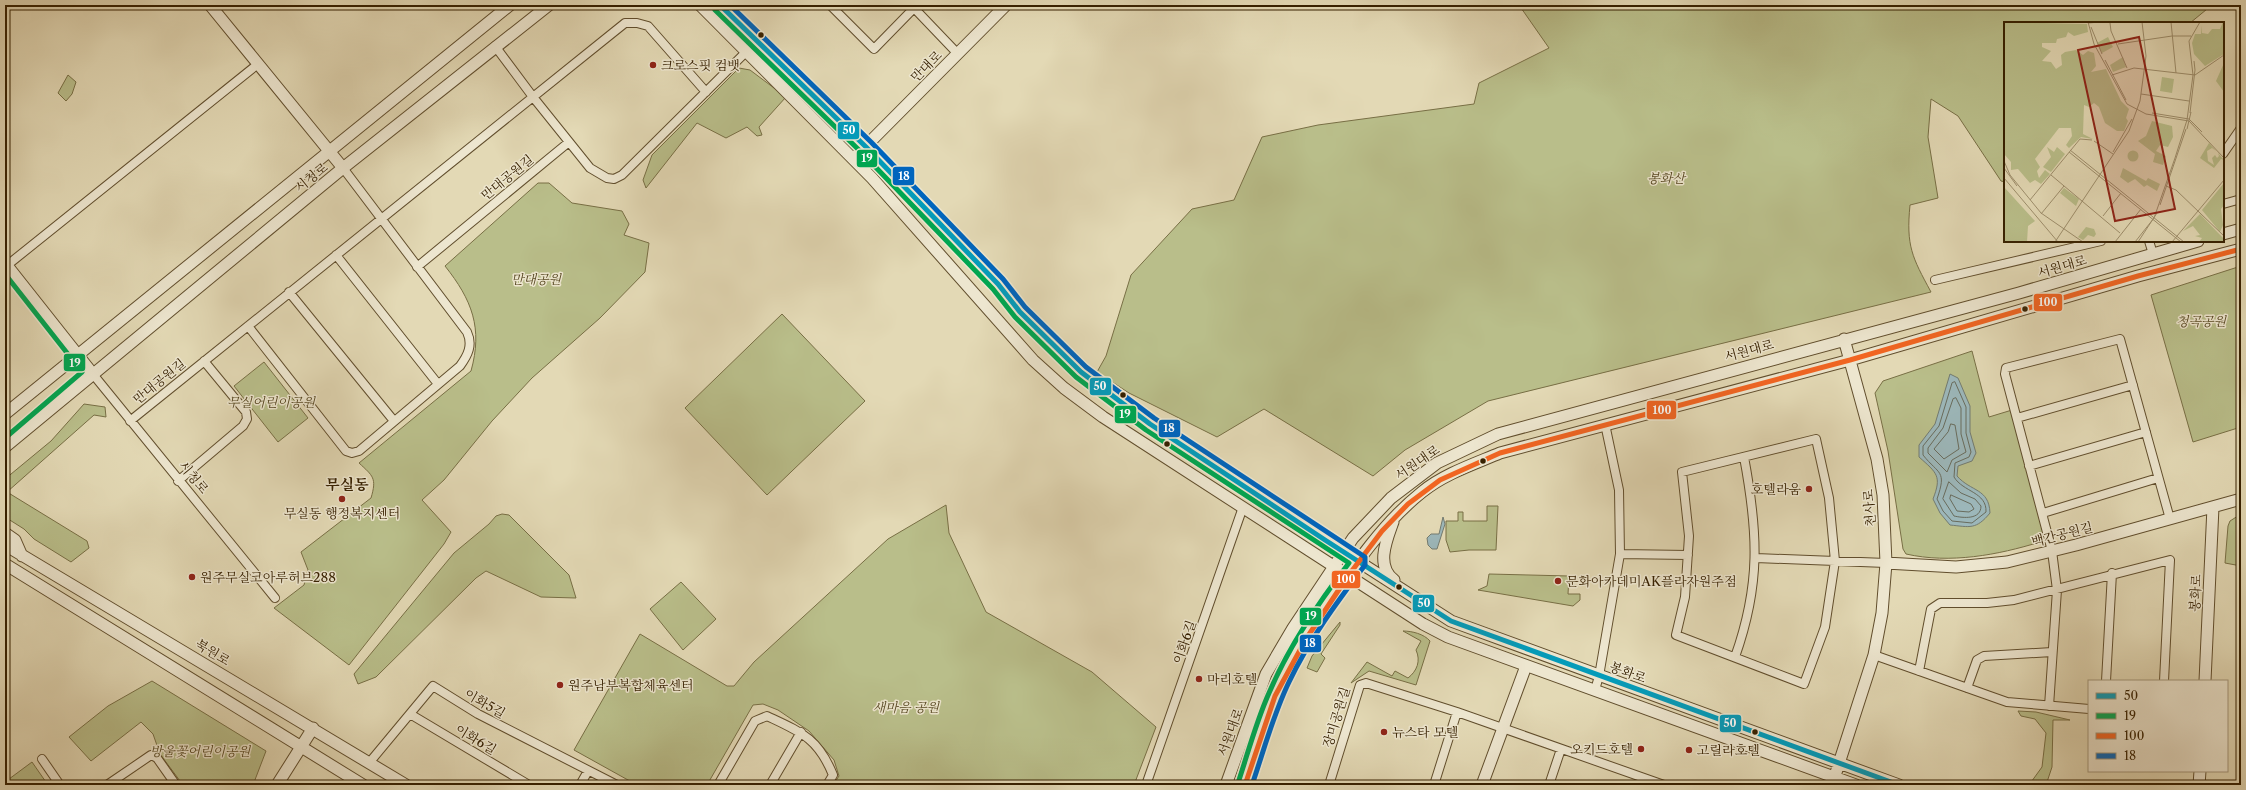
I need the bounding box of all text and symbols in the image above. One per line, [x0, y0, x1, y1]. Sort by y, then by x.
inset map [2004, 22, 2224, 242]
unlabelled marker [756, 30, 766, 40]
street label: 만대로 [907, 47, 945, 85]
place label: 크로스핏 컴뱃 [661, 57, 740, 73]
marker: 크로스핏 컴뱃 [648, 60, 658, 70]
line badge: 50 [837, 121, 860, 140]
text: 50 [842, 123, 856, 137]
line badge: 19 [856, 149, 878, 168]
street label: 만대공원길 [478, 151, 536, 203]
text: 19 [861, 151, 873, 165]
street label: 시청로 [291, 159, 331, 195]
line badge: 18 [892, 166, 915, 186]
text: 18 [898, 169, 910, 183]
park label: 봉화산 [1647, 170, 1687, 186]
street label: 서원대로 [2036, 251, 2089, 281]
park label: 만대공원 [511, 271, 563, 287]
line badge: 100 [2033, 293, 2063, 312]
text: 100 [2039, 295, 2057, 309]
unlabelled marker [2020, 304, 2030, 314]
park label: 청곡공원 [2176, 313, 2228, 329]
street label: 서원대로 [1723, 336, 1776, 364]
line badge: 19 [63, 353, 86, 372]
street label: 만대공원길 [130, 355, 188, 407]
text: 19 [69, 356, 81, 370]
line badge: 50 [1089, 377, 1112, 396]
text: 50 [1093, 379, 1107, 393]
unlabelled marker [1118, 390, 1128, 400]
park label: 무실어린이공원 [227, 394, 316, 410]
line badge: 100 [1646, 400, 1677, 420]
text: 100 [1653, 403, 1671, 417]
line badge: 19 [1114, 405, 1137, 424]
text: 19 [1119, 407, 1131, 421]
line badge: 18 [1158, 419, 1181, 438]
text: 18 [1163, 421, 1175, 435]
unlabelled marker [1162, 439, 1172, 449]
street label: 서원대로 [1392, 441, 1443, 483]
unlabelled marker [1478, 456, 1488, 466]
street label: 시청로 [176, 457, 213, 497]
district label: 무실동 [325, 475, 369, 494]
place label: 호텔라움 [1751, 481, 1801, 497]
marker: 호텔라움 [1804, 484, 1814, 494]
street label: 천사로 [1859, 488, 1879, 527]
marker: 무실동 행정복지센터 [337, 494, 347, 504]
place label: 무실동 행정복지센터 [284, 505, 400, 521]
street label: 백간공원길 [2030, 519, 2094, 549]
place label: 원주무실코아루허브288 [200, 569, 336, 585]
line badge: 100 [1331, 570, 1361, 589]
marker: 원주무실코아루허브288 [187, 572, 197, 582]
text: 100 [1337, 572, 1355, 586]
place label: 문화아카데미AK플라자원주점 [1566, 573, 1736, 589]
street label: 봉화로 [2186, 573, 2204, 612]
marker: 문화아카데미AK플라자원주점 [1553, 576, 1563, 586]
unlabelled marker [1394, 582, 1404, 592]
line badge: 50 [1412, 594, 1435, 613]
text: 50 [1417, 596, 1431, 610]
line badge: 19 [1299, 607, 1322, 626]
text: 19 [1305, 609, 1317, 623]
street label: 이화6길 [1169, 618, 1199, 666]
line badge: 18 [1299, 634, 1322, 653]
street label: 북원로 [193, 635, 234, 669]
text: 18 [1304, 636, 1316, 650]
street label: 봉화로 [1608, 658, 1649, 686]
place label: 마리호텔 [1207, 671, 1257, 687]
marker: 마리호텔 [1194, 674, 1204, 684]
place label: 원주남부복합체육센터 [568, 677, 694, 693]
marker: 원주남부복합체육센터 [555, 680, 565, 690]
legend [2088, 680, 2228, 772]
street label: 이화5길 [462, 685, 508, 721]
street label: 장미공원길 [1319, 685, 1353, 749]
text: 50 [2124, 688, 2138, 703]
park label: 새마음 공원 [873, 699, 941, 715]
street label: 서원대로 [1214, 705, 1246, 758]
text: 19 [2124, 708, 2136, 723]
line badge: 50 [1719, 714, 1742, 733]
text: 50 [1723, 716, 1737, 730]
street label: 이화6길 [452, 720, 500, 758]
place label: 뉴스타 모텔 [1392, 724, 1458, 740]
marker: 뉴스타 모텔 [1379, 727, 1389, 737]
unlabelled marker [1750, 727, 1760, 737]
text: 100 [2124, 728, 2144, 743]
place label: 오키드호텔 [1570, 741, 1633, 757]
place label: 고릴라호텔 [1697, 742, 1760, 758]
park label: 방울꽃어린이공원 [150, 743, 252, 759]
marker: 오키드호텔 [1636, 744, 1646, 754]
marker: 고릴라호텔 [1684, 745, 1694, 755]
text: 18 [2124, 748, 2136, 763]

